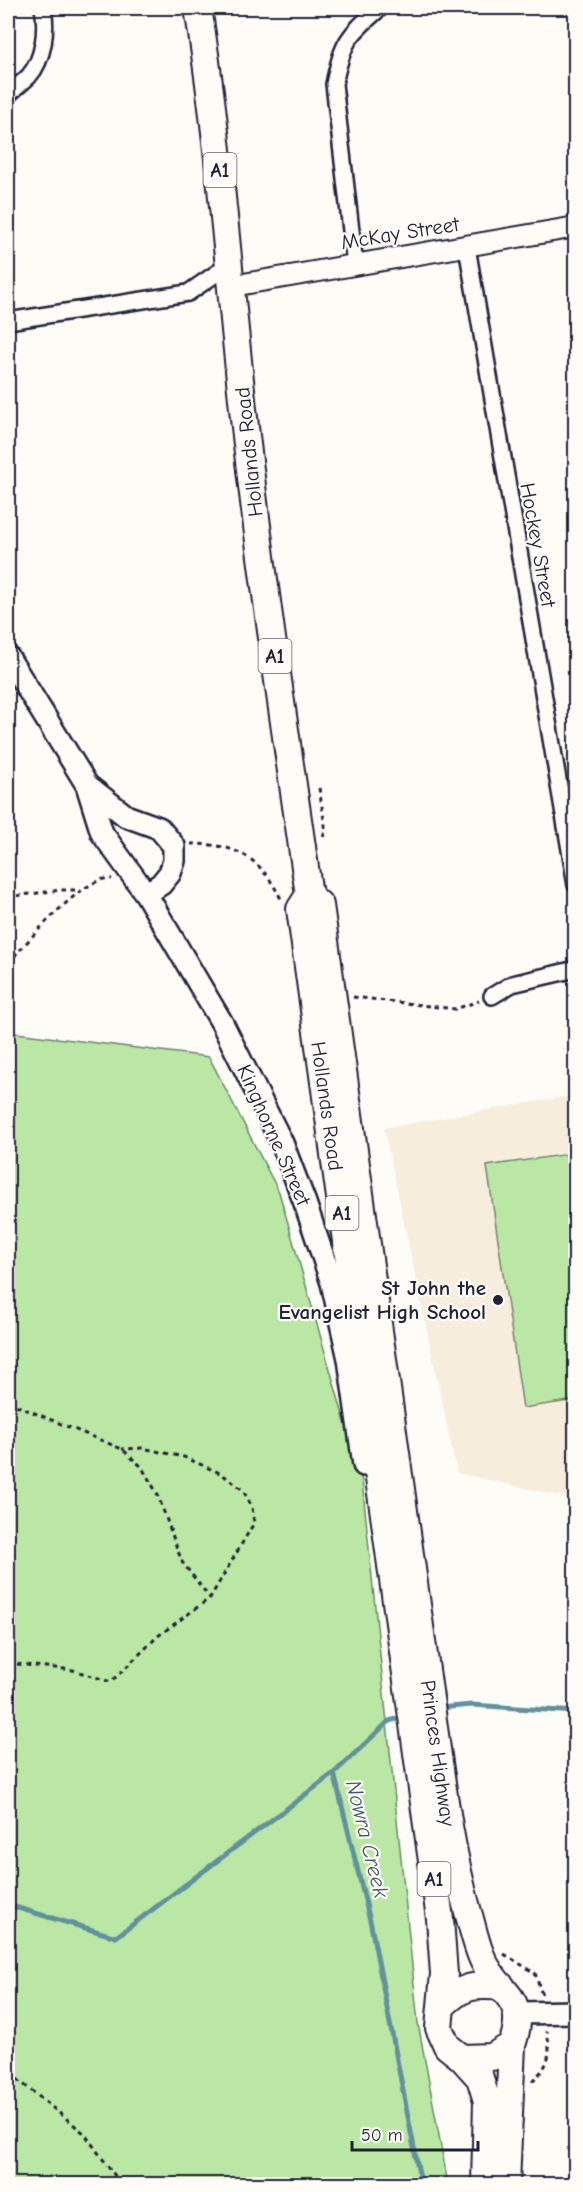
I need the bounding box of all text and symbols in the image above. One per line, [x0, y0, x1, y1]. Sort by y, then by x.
road number: A1 [204, 153, 236, 187]
street label: McKay Street [339, 212, 462, 254]
street label: Hollands Road [230, 386, 268, 518]
street label: Hockey Street [515, 481, 561, 610]
road number: A1 [258, 639, 292, 673]
street label: Hollands Road [306, 1040, 348, 1172]
street label: Kinghorne Street [232, 1061, 316, 1210]
road number: A1 [326, 1196, 358, 1230]
place label: St John the Evangelist High School [278, 1276, 486, 1324]
marker: St John the Evangelist High School [491, 1293, 505, 1307]
street label: Princes Highway [416, 1678, 460, 1828]
water label: Nowra Creek [340, 1778, 394, 1901]
road number: A1 [418, 1862, 450, 1896]
scale bar [352, 2114, 478, 2152]
text: 50 m [361, 2125, 403, 2146]

